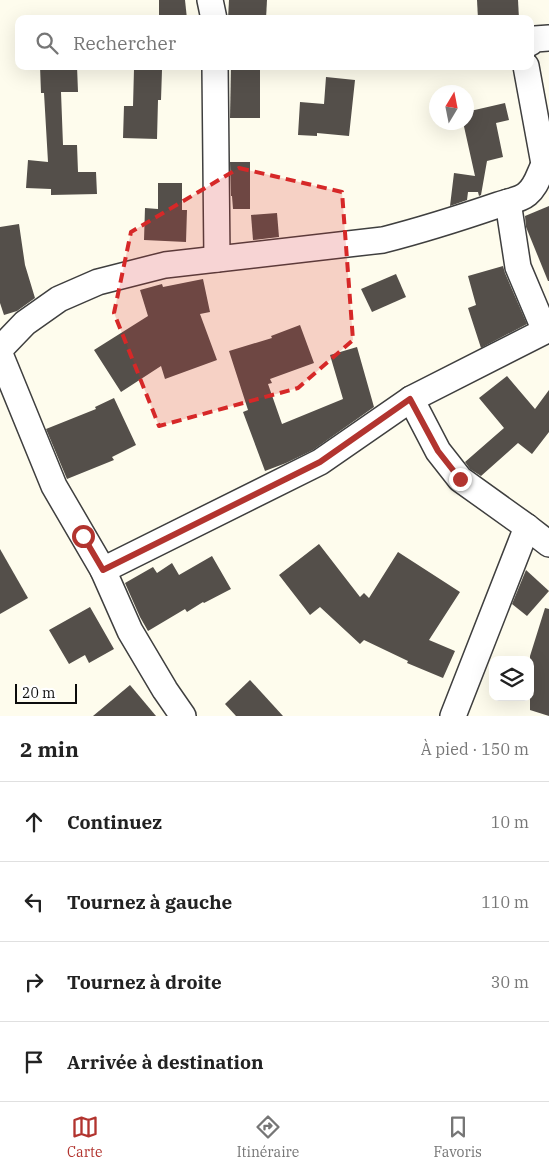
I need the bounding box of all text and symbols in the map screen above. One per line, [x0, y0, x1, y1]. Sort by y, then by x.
search box [15, 15, 534, 70]
icon: search [33, 29, 61, 57]
text: Rechercher [73, 31, 176, 55]
north arrow [429, 85, 474, 130]
route end [449, 468, 472, 491]
route start [72, 525, 95, 548]
map controls [489, 656, 534, 701]
button: layers [489, 656, 534, 701]
scale bar [15, 681, 78, 704]
text: 20 m [22, 684, 55, 702]
text: 2 min [20, 735, 79, 763]
text: À pied · 150 m [421, 739, 529, 759]
icon: ahead [20, 808, 48, 836]
text: Continuez [67, 810, 162, 834]
text: 10 m [491, 812, 529, 832]
icon: left [20, 888, 48, 916]
text: Tournez à gauche [67, 890, 232, 914]
text: 110 m [481, 892, 529, 912]
icon: right [20, 968, 48, 996]
text: Tournez à droite [67, 970, 222, 994]
text: 30 m [491, 972, 529, 992]
icon: arrive [20, 1048, 48, 1076]
text: Arrivée à destination [67, 1050, 264, 1074]
tab: Carte [67, 1113, 103, 1161]
tab: Itinéraire [237, 1113, 299, 1161]
tab: Favoris [434, 1113, 482, 1161]

